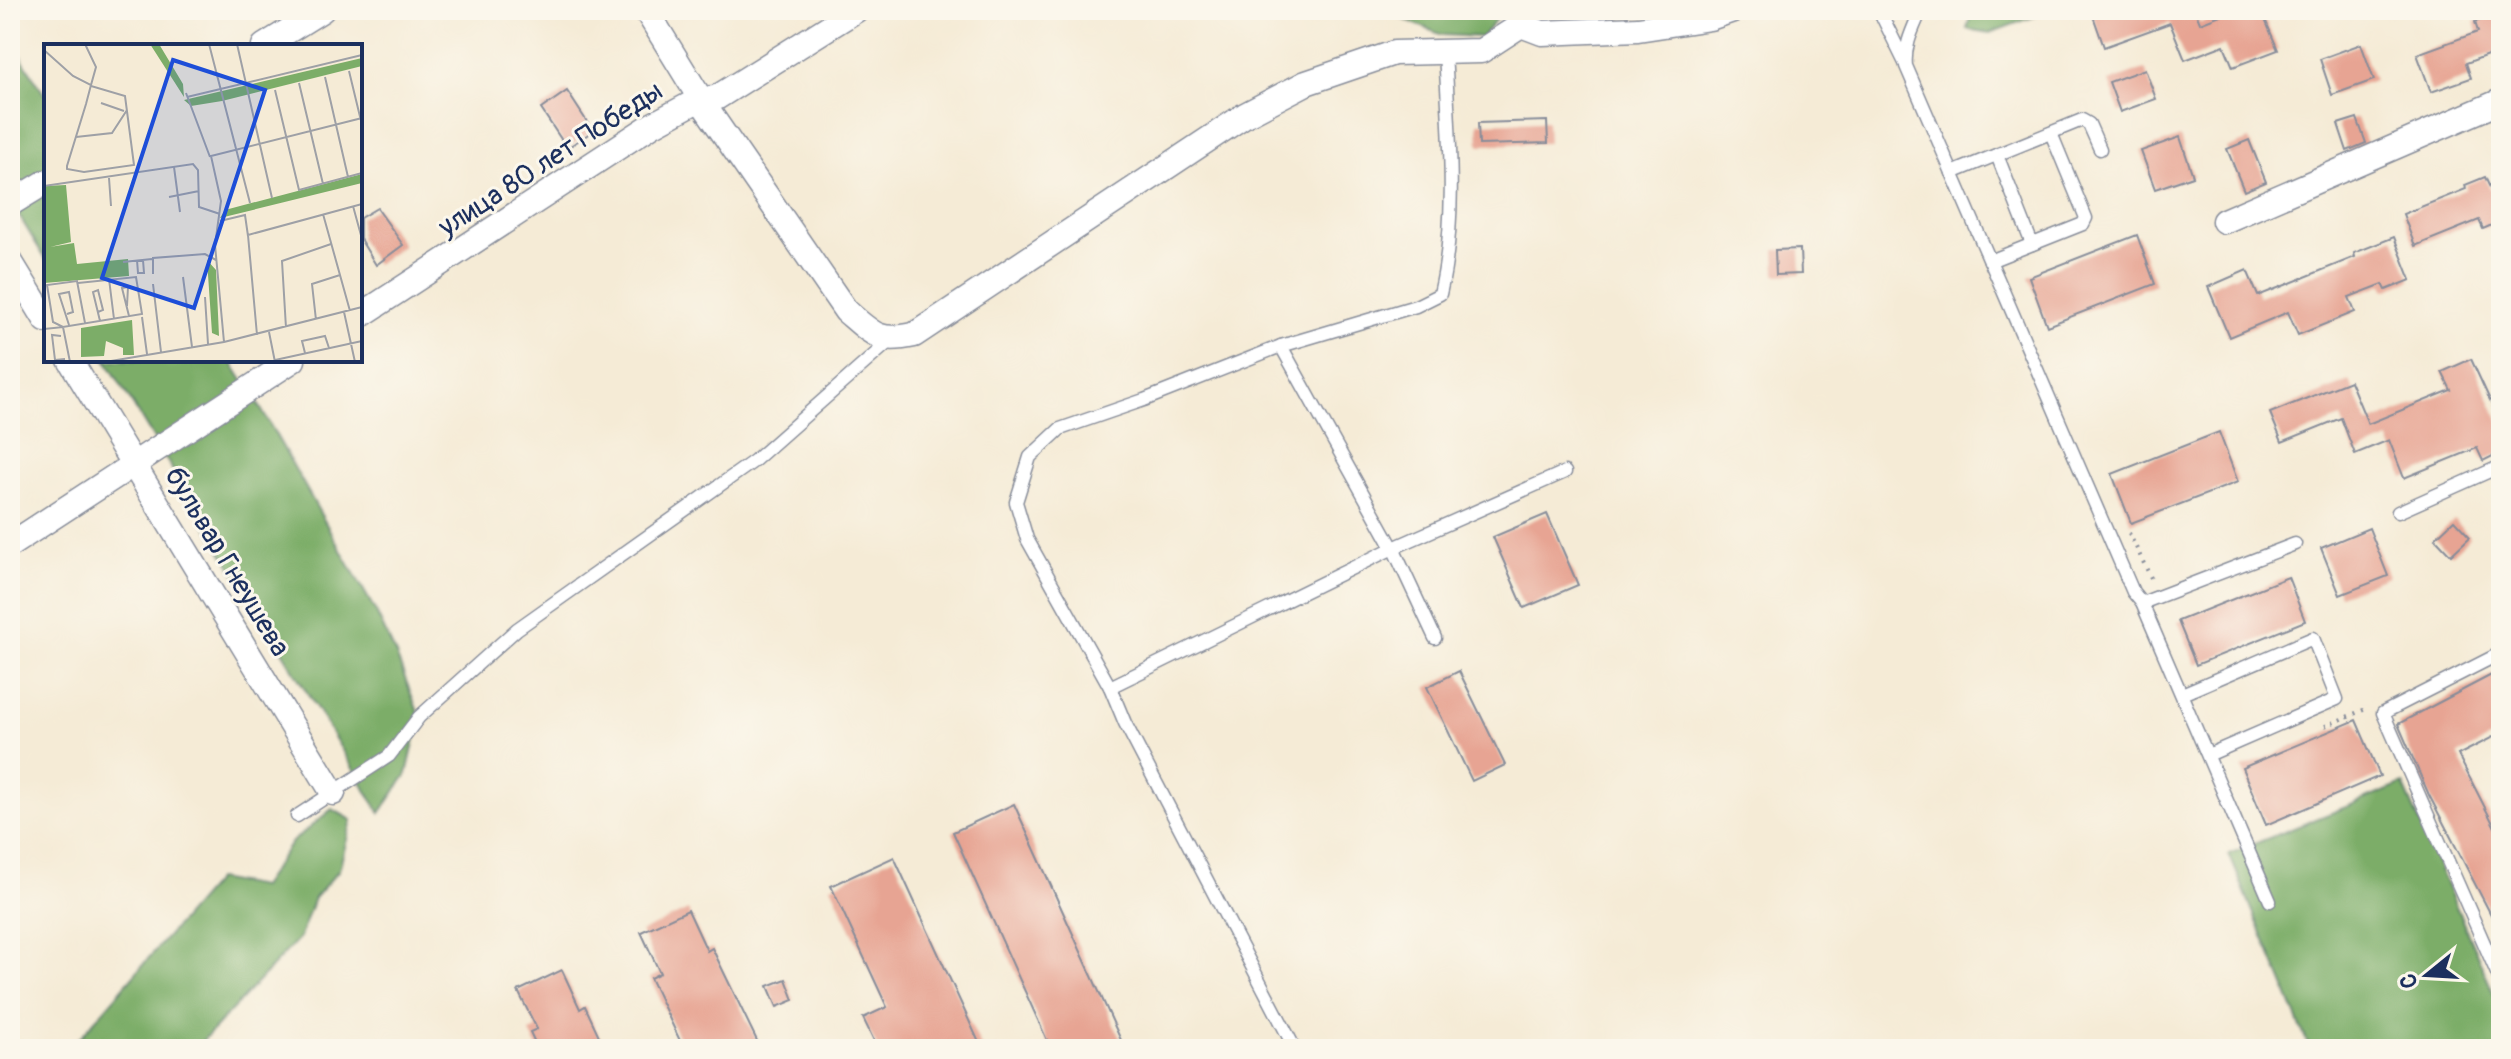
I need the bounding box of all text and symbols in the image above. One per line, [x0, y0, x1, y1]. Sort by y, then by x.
inset map [44, 44, 362, 362]
street label: улица 80 лет Победы [431, 74, 669, 245]
street label: бульвар Гнеушева [156, 460, 297, 663]
north arrow [2387, 935, 2467, 1015]
text: С [2393, 970, 2424, 992]

